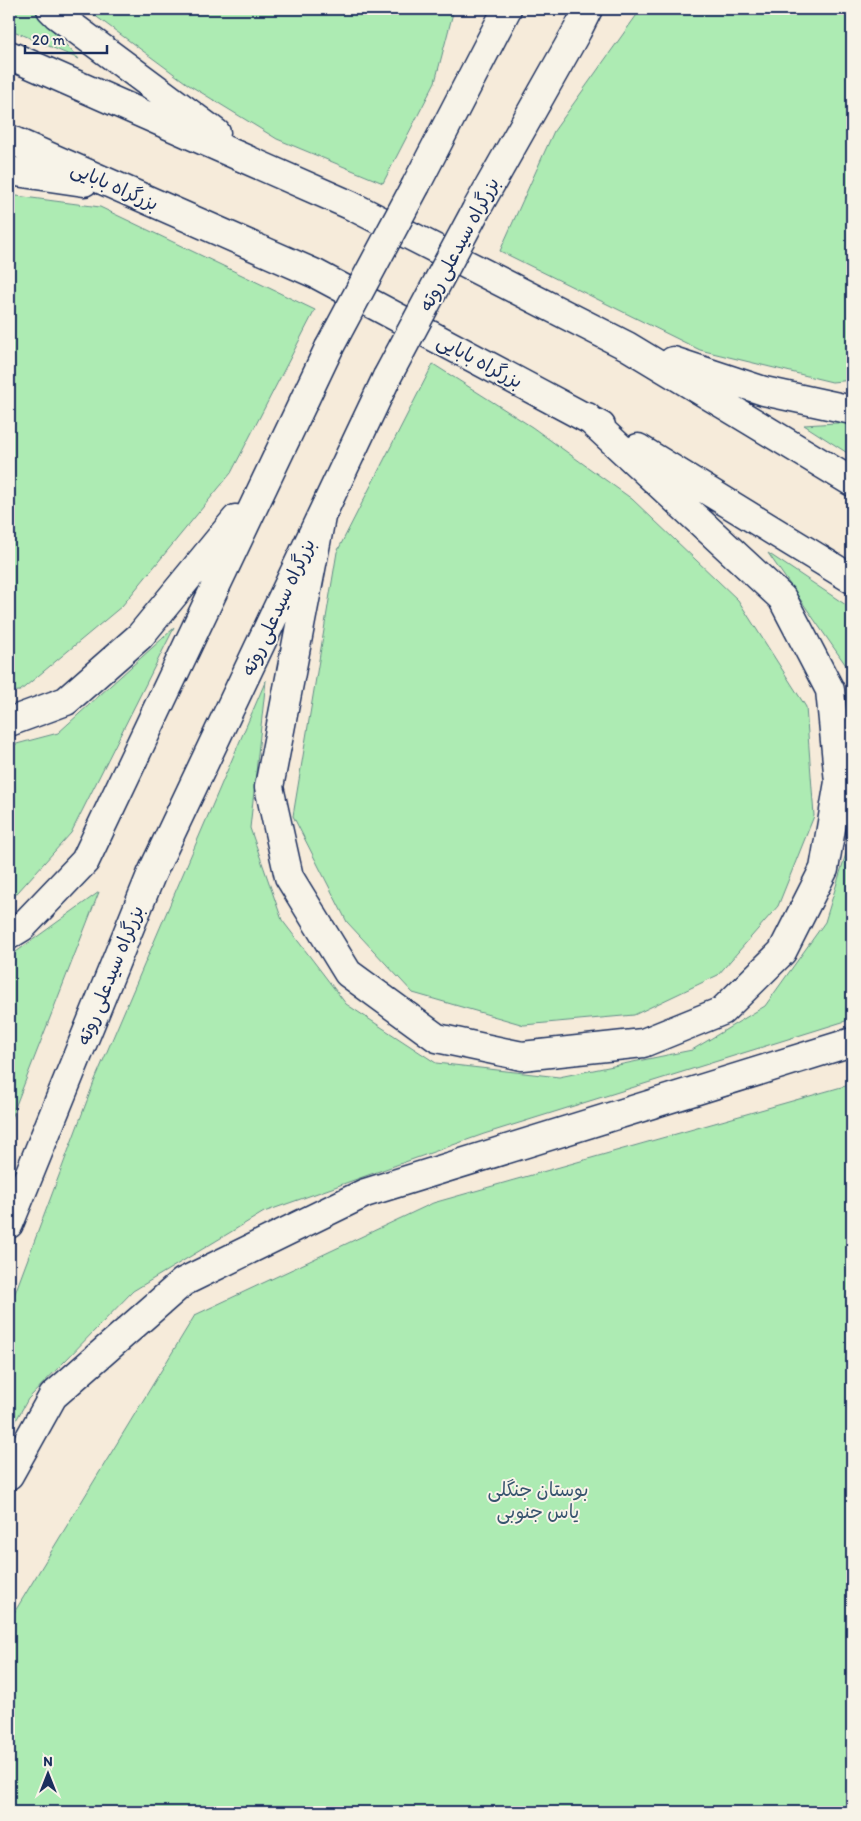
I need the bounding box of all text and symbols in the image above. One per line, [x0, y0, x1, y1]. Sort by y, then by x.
scale bar [25, 22, 108, 54]
text: 20 m [32, 31, 66, 49]
street label: بزرگراه بابایی [67, 157, 162, 216]
street label: بزرگراه سیدعلی روته [414, 173, 505, 315]
street label: بزرگراه بابایی [433, 329, 526, 394]
street label: بزرگراه سیدعلی روته [236, 535, 321, 680]
street label: بزرگراه سیدعلی روته [72, 902, 149, 1049]
park label: بوستان جنگلی یاس جنوبی [488, 1478, 588, 1524]
north arrow [22, 1748, 72, 1798]
text: N [43, 1753, 53, 1770]

